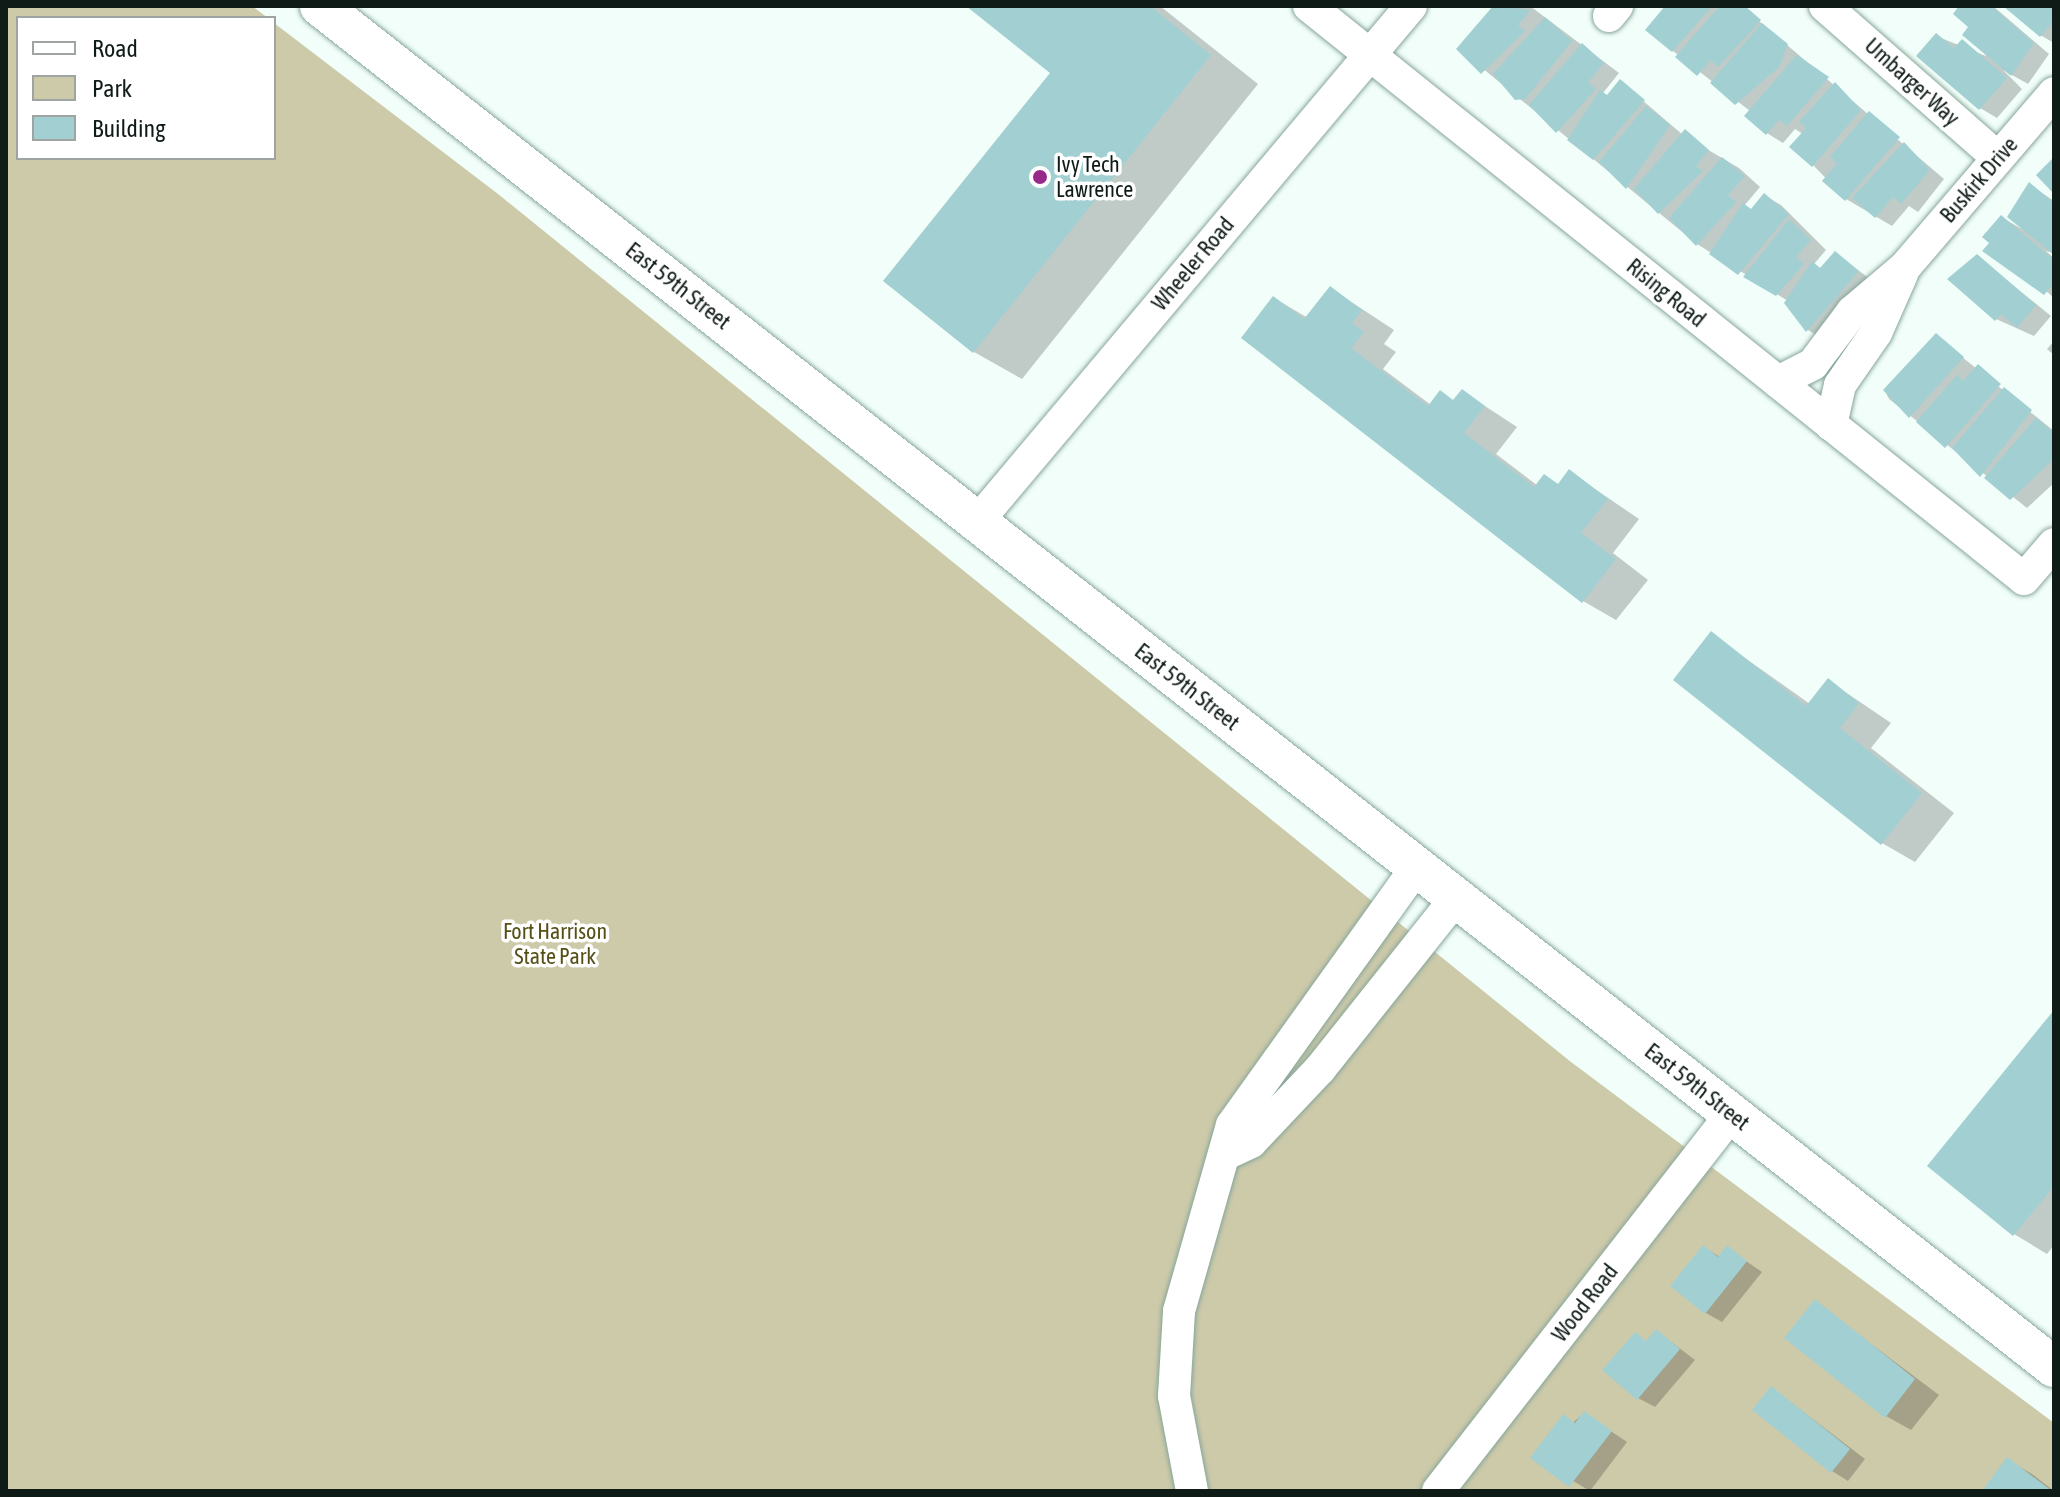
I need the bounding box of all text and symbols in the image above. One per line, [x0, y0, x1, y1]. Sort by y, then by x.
legend [16, 16, 276, 160]
street label: Umbarger Way [1859, 33, 1965, 131]
text: Road [92, 35, 138, 62]
text: Park [92, 75, 132, 102]
text: Building [92, 115, 165, 142]
street label: Buskirk Drive [1935, 132, 2023, 228]
place label: Ivy Tech Lawrence [1056, 151, 1133, 202]
marker: Ivy Tech Lawrence [1031, 168, 1049, 186]
street label: Wheeler Road [1146, 212, 1240, 316]
street label: East 59th Street [620, 237, 736, 335]
street label: Rising Road [1621, 253, 1711, 333]
street label: East 59th Street [1129, 638, 1245, 736]
park label: Fort Harrison State Park [503, 918, 607, 970]
street label: East 59th Street [1639, 1038, 1755, 1136]
street label: Wood Road [1546, 1259, 1624, 1347]

